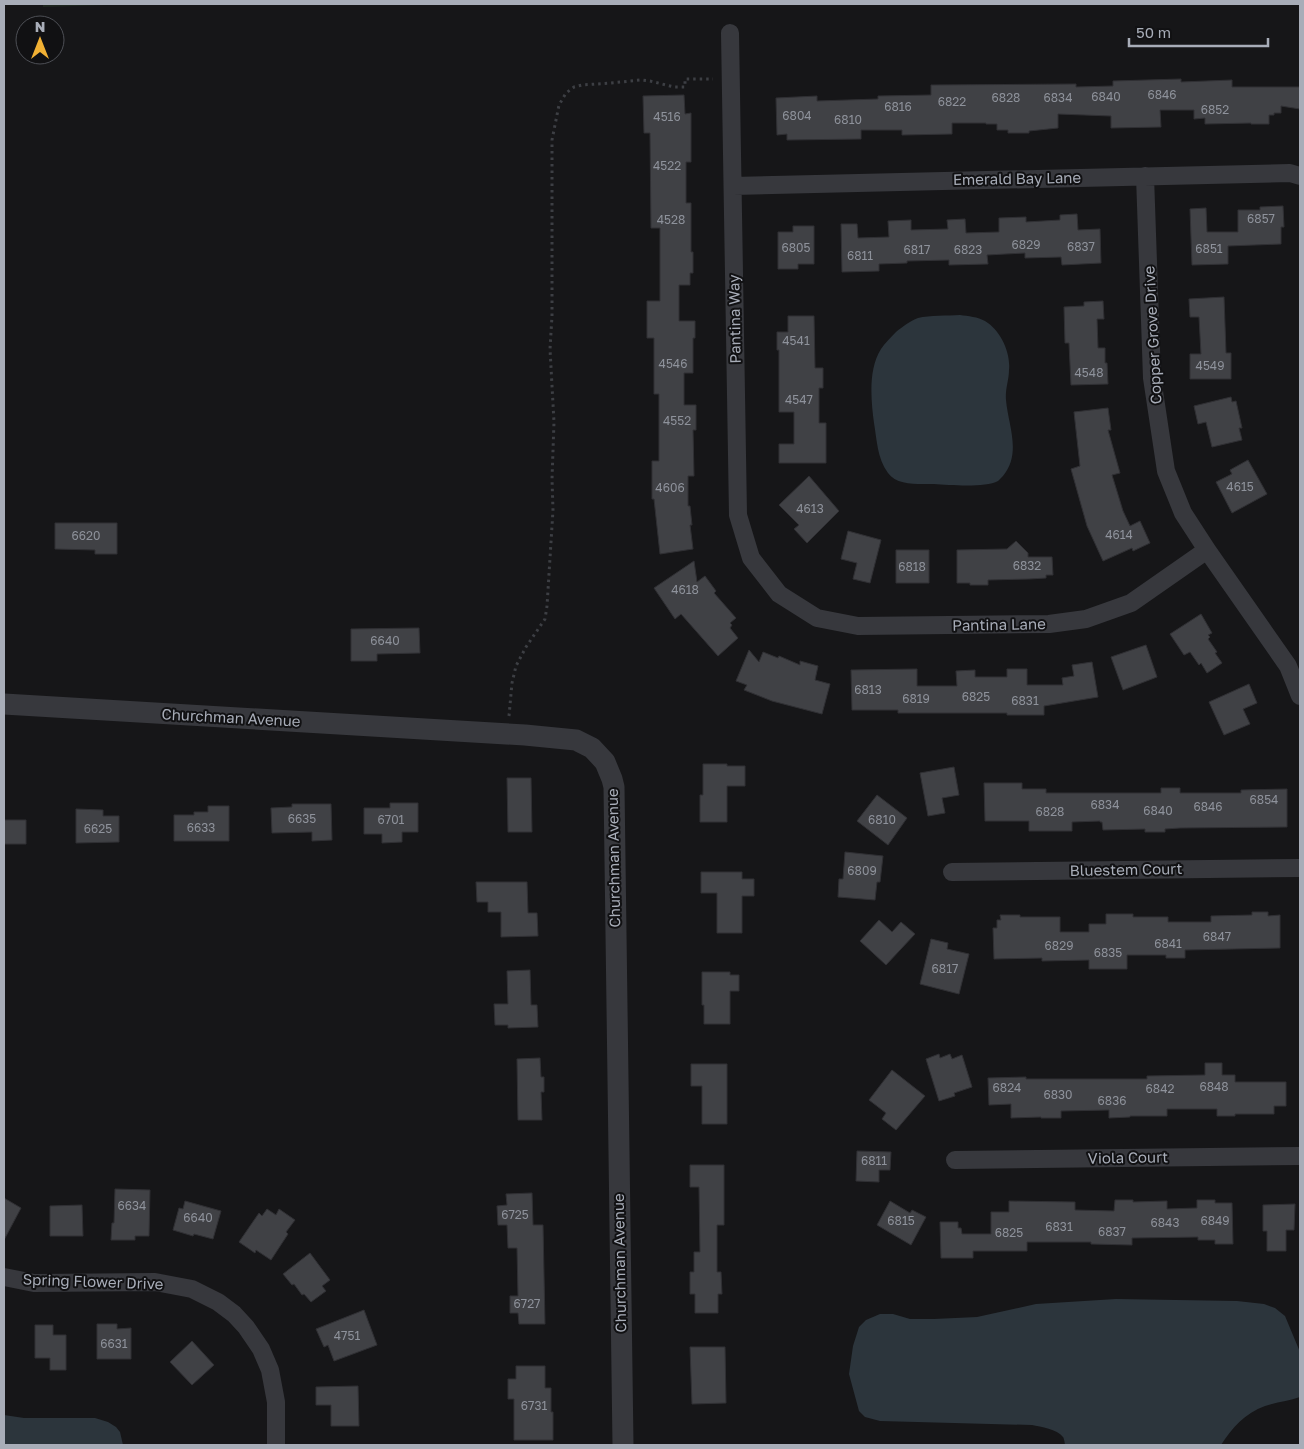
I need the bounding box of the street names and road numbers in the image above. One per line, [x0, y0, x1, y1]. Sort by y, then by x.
street label: Emerald Bay Lane [953, 168, 1082, 188]
street label: Copper Grove Drive [1139, 265, 1165, 405]
street label: Pantina Way [724, 274, 744, 364]
street label: Pantina Lane [952, 614, 1046, 634]
street label: Churchman Avenue [161, 704, 301, 730]
street label: Churchman Avenue [603, 788, 623, 928]
street label: Bluestem Court [1069, 859, 1182, 879]
street label: Viola Court [1088, 1147, 1168, 1167]
street label: Churchman Avenue [609, 1193, 629, 1333]
street label: Spring Flower Drive [22, 1270, 164, 1292]

